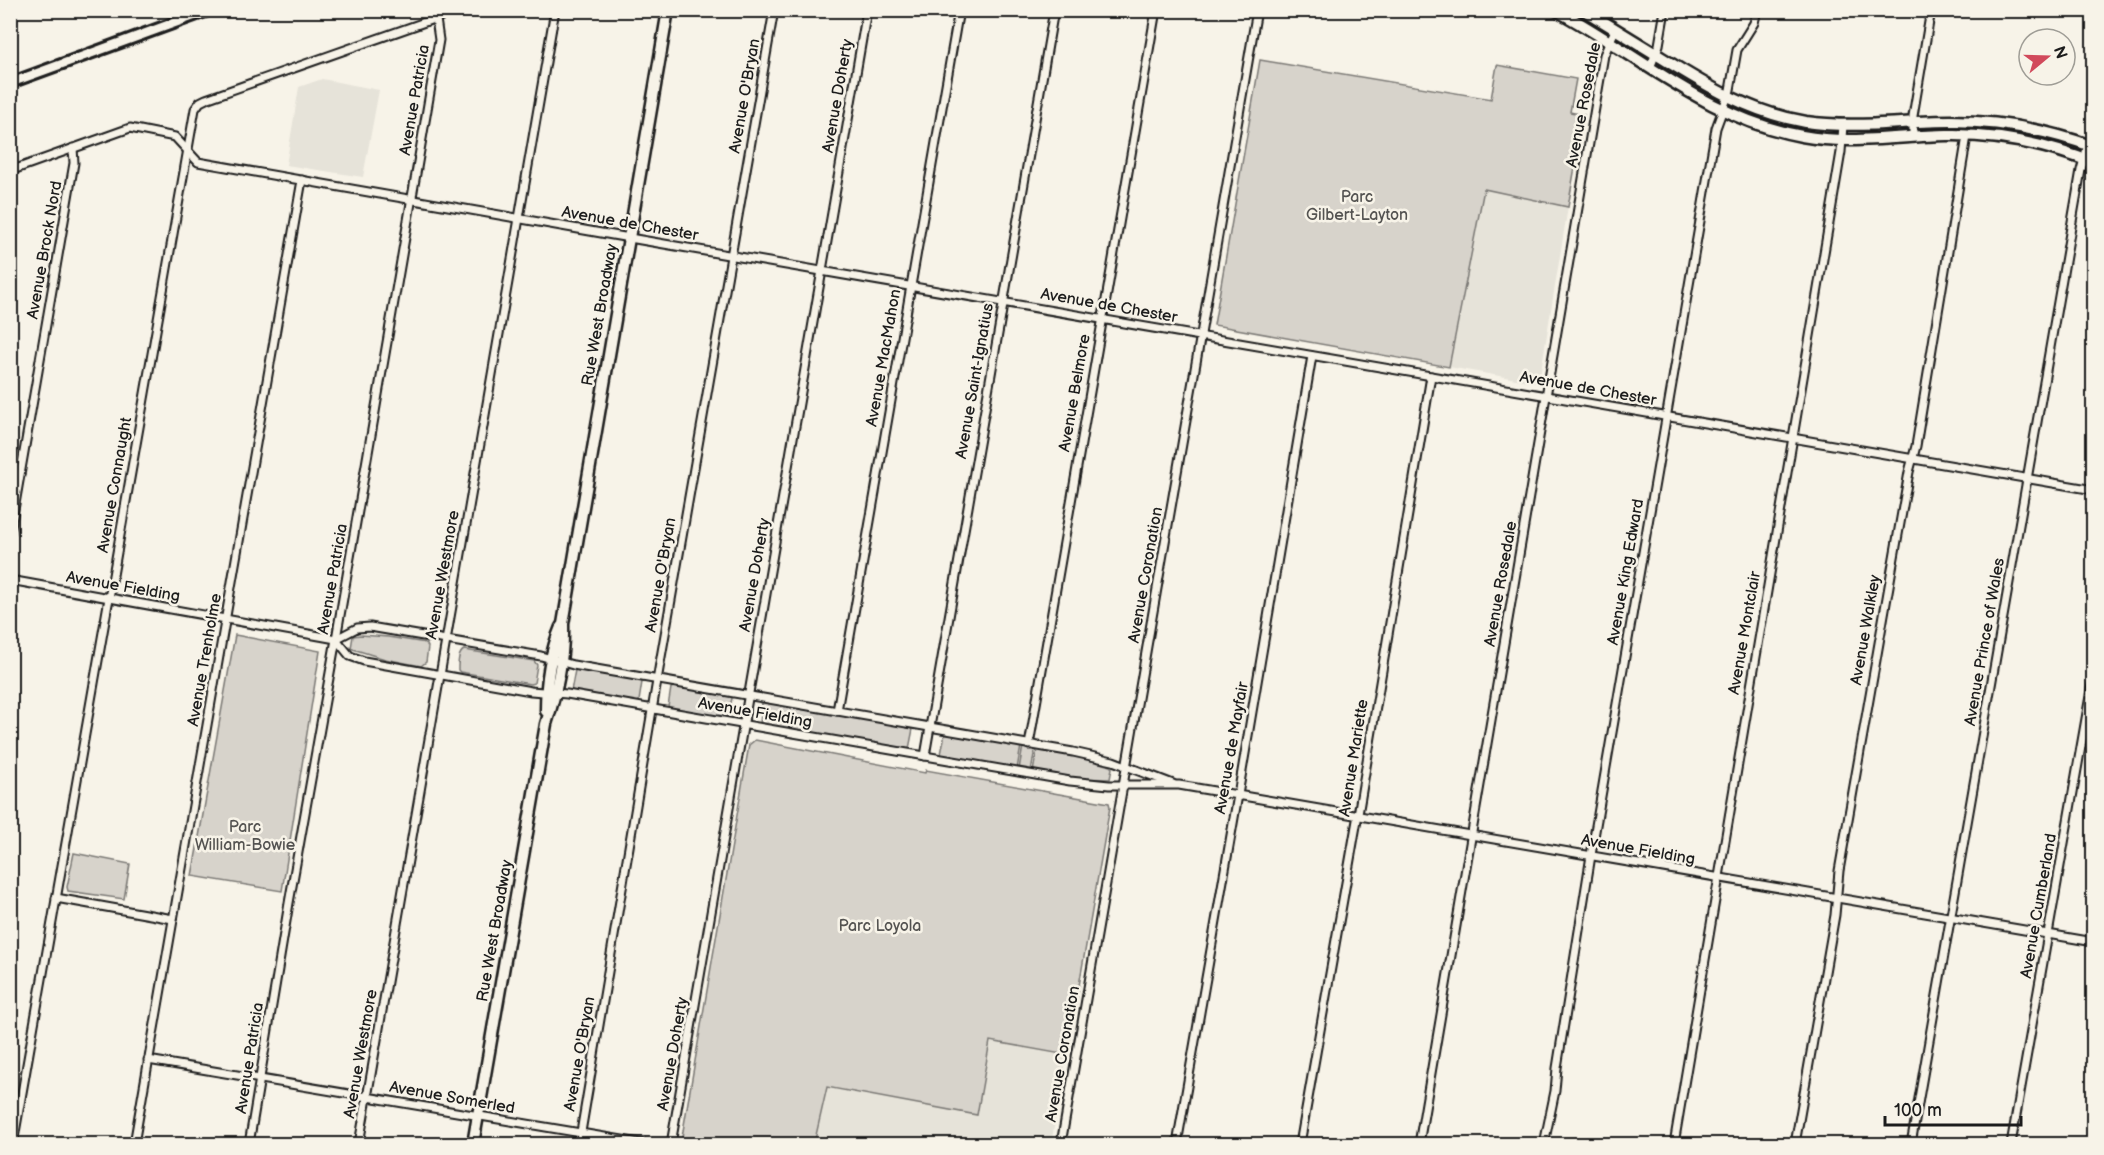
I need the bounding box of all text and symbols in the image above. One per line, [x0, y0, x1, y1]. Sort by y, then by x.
north arrow [2017, 27, 2077, 87]
street label: Avenue O'Bryan [726, 37, 764, 155]
street label: Avenue Doherty [819, 37, 857, 154]
street label: Avenue Rosedale [1563, 40, 1606, 169]
street label: Avenue Patricia [396, 43, 434, 157]
text: N [2049, 44, 2071, 61]
street label: Avenue Brock Nord [23, 179, 67, 321]
park label: Parc Gilbert-Layton [1306, 188, 1408, 225]
street label: Avenue de Chester [560, 203, 700, 245]
street label: Rue West Broadway [578, 242, 622, 387]
street label: Avenue de Chester [1039, 285, 1179, 327]
street label: Avenue MacMahon [863, 288, 905, 428]
street label: Avenue Saint-Ignatius [952, 302, 998, 460]
street label: Avenue Belmore [1055, 332, 1095, 453]
street label: Avenue de Chester [1518, 368, 1658, 410]
street label: Avenue Connaught [94, 416, 136, 554]
street label: Avenue King Edward [1604, 497, 1648, 647]
street label: Avenue Coronation [1125, 505, 1167, 645]
street label: Avenue Westmore [422, 509, 464, 641]
street label: Avenue O'Bryan [642, 516, 680, 634]
street label: Avenue Doherty [736, 516, 774, 633]
street label: Avenue Rosedale [1481, 519, 1521, 648]
street label: Avenue Patricia [314, 522, 352, 636]
street label: Avenue Prince of Wales [1961, 556, 2009, 727]
street label: Avenue Fielding [65, 568, 181, 606]
street label: Avenue Montclair [1725, 570, 1765, 696]
street label: Avenue Walkley [1847, 573, 1885, 687]
street label: Avenue Trenholme [184, 592, 226, 728]
street label: Avenue de Mayfair [1211, 680, 1253, 816]
street label: Avenue Fielding [697, 694, 813, 732]
street label: Avenue Mariette [1335, 697, 1373, 818]
park label: Parc William-Bowie [195, 818, 296, 855]
street label: Avenue Fielding [1580, 831, 1696, 869]
street label: Avenue Cumberland [2017, 832, 2061, 980]
street label: Rue West Broadway [473, 858, 517, 1003]
park label: Parc Loyola [839, 917, 921, 936]
street label: Avenue Coronation [1042, 984, 1084, 1124]
street label: Avenue Westmore [340, 988, 382, 1120]
street label: Avenue O'Bryan [561, 995, 599, 1113]
street label: Avenue Doherty [654, 995, 692, 1112]
street label: Avenue Patricia [232, 1001, 268, 1115]
street label: Avenue Somerled [388, 1078, 516, 1118]
scale bar [1885, 1089, 2022, 1127]
text: 100 m [1894, 1100, 1942, 1121]

